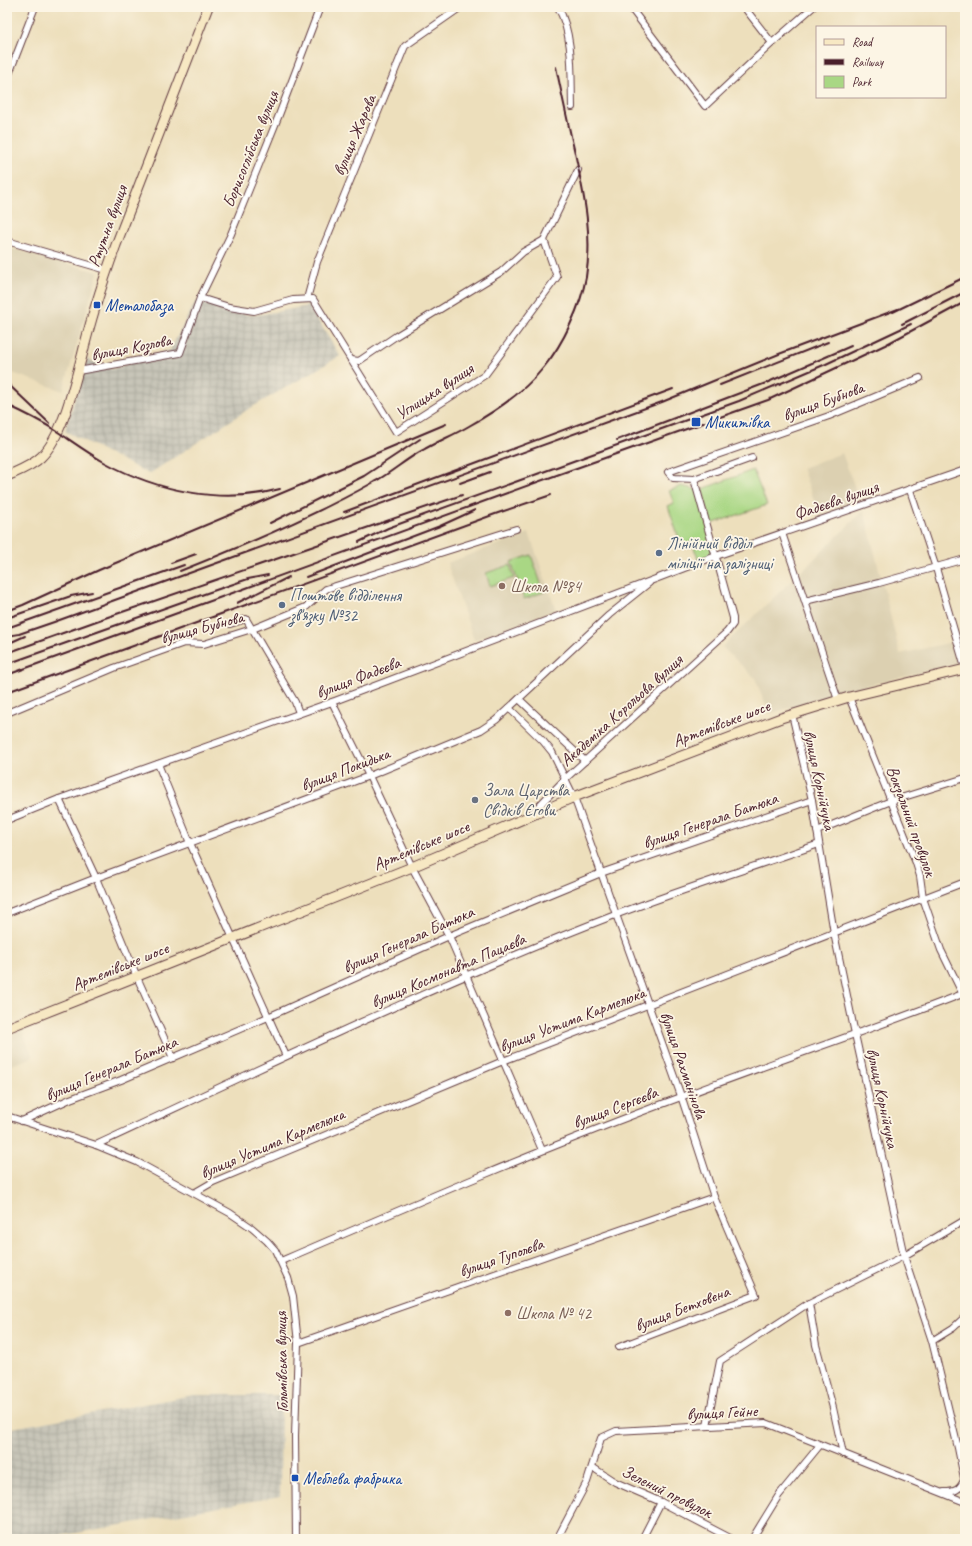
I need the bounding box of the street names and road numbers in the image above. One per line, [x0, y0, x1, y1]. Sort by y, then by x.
street label: Борисоглібська вулиця [218, 87, 284, 210]
street label: вулиця Жарова [328, 90, 382, 179]
street label: Ртутна вулиця [83, 181, 132, 270]
street label: вулиця Козлова [89, 329, 175, 367]
street label: Углицька вулиця [391, 358, 479, 424]
street label: вулиця Бубнова [780, 376, 869, 426]
street label: Фадєєва вулиця [791, 476, 882, 525]
street label: вулиця Бубнова [158, 606, 248, 649]
street label: Академіка Корольова вулиця [556, 649, 688, 771]
street label: вулиця Фадєєва [313, 651, 405, 703]
street label: Артемівське шосе [670, 695, 774, 752]
street label: вулиця Корнійчука [799, 728, 841, 833]
street label: вулиця Покидька [298, 742, 395, 796]
street label: Вокзальний провулок [881, 763, 942, 881]
street label: вулиця Генерала Батюка [640, 787, 782, 853]
street label: Артемівське шосе [370, 815, 474, 875]
street label: вулиця Генерала Батюка [339, 901, 478, 978]
street label: вулиця Космонавта Пацаєва [368, 928, 530, 1013]
street label: Артемівське шосе [69, 937, 173, 995]
street label: вулиця Устима Кармелюка [496, 981, 650, 1057]
street label: вулиця Рахманінова [655, 1009, 712, 1123]
street label: вулиця Генерала Батюка [42, 1031, 182, 1106]
street label: вулиця Корнійчука [862, 1046, 904, 1151]
street label: вулиця Сергєєва [570, 1081, 662, 1133]
street label: вулиця Устима Кармелюка [197, 1103, 349, 1183]
street label: вулиця Туполєва [456, 1233, 548, 1282]
street label: вулиця Бетховена [632, 1280, 734, 1336]
street label: Гольмівська вулиця [270, 1310, 293, 1413]
street label: вулиця Гейне [686, 1400, 759, 1425]
street label: Зелений провулок [618, 1460, 717, 1523]

